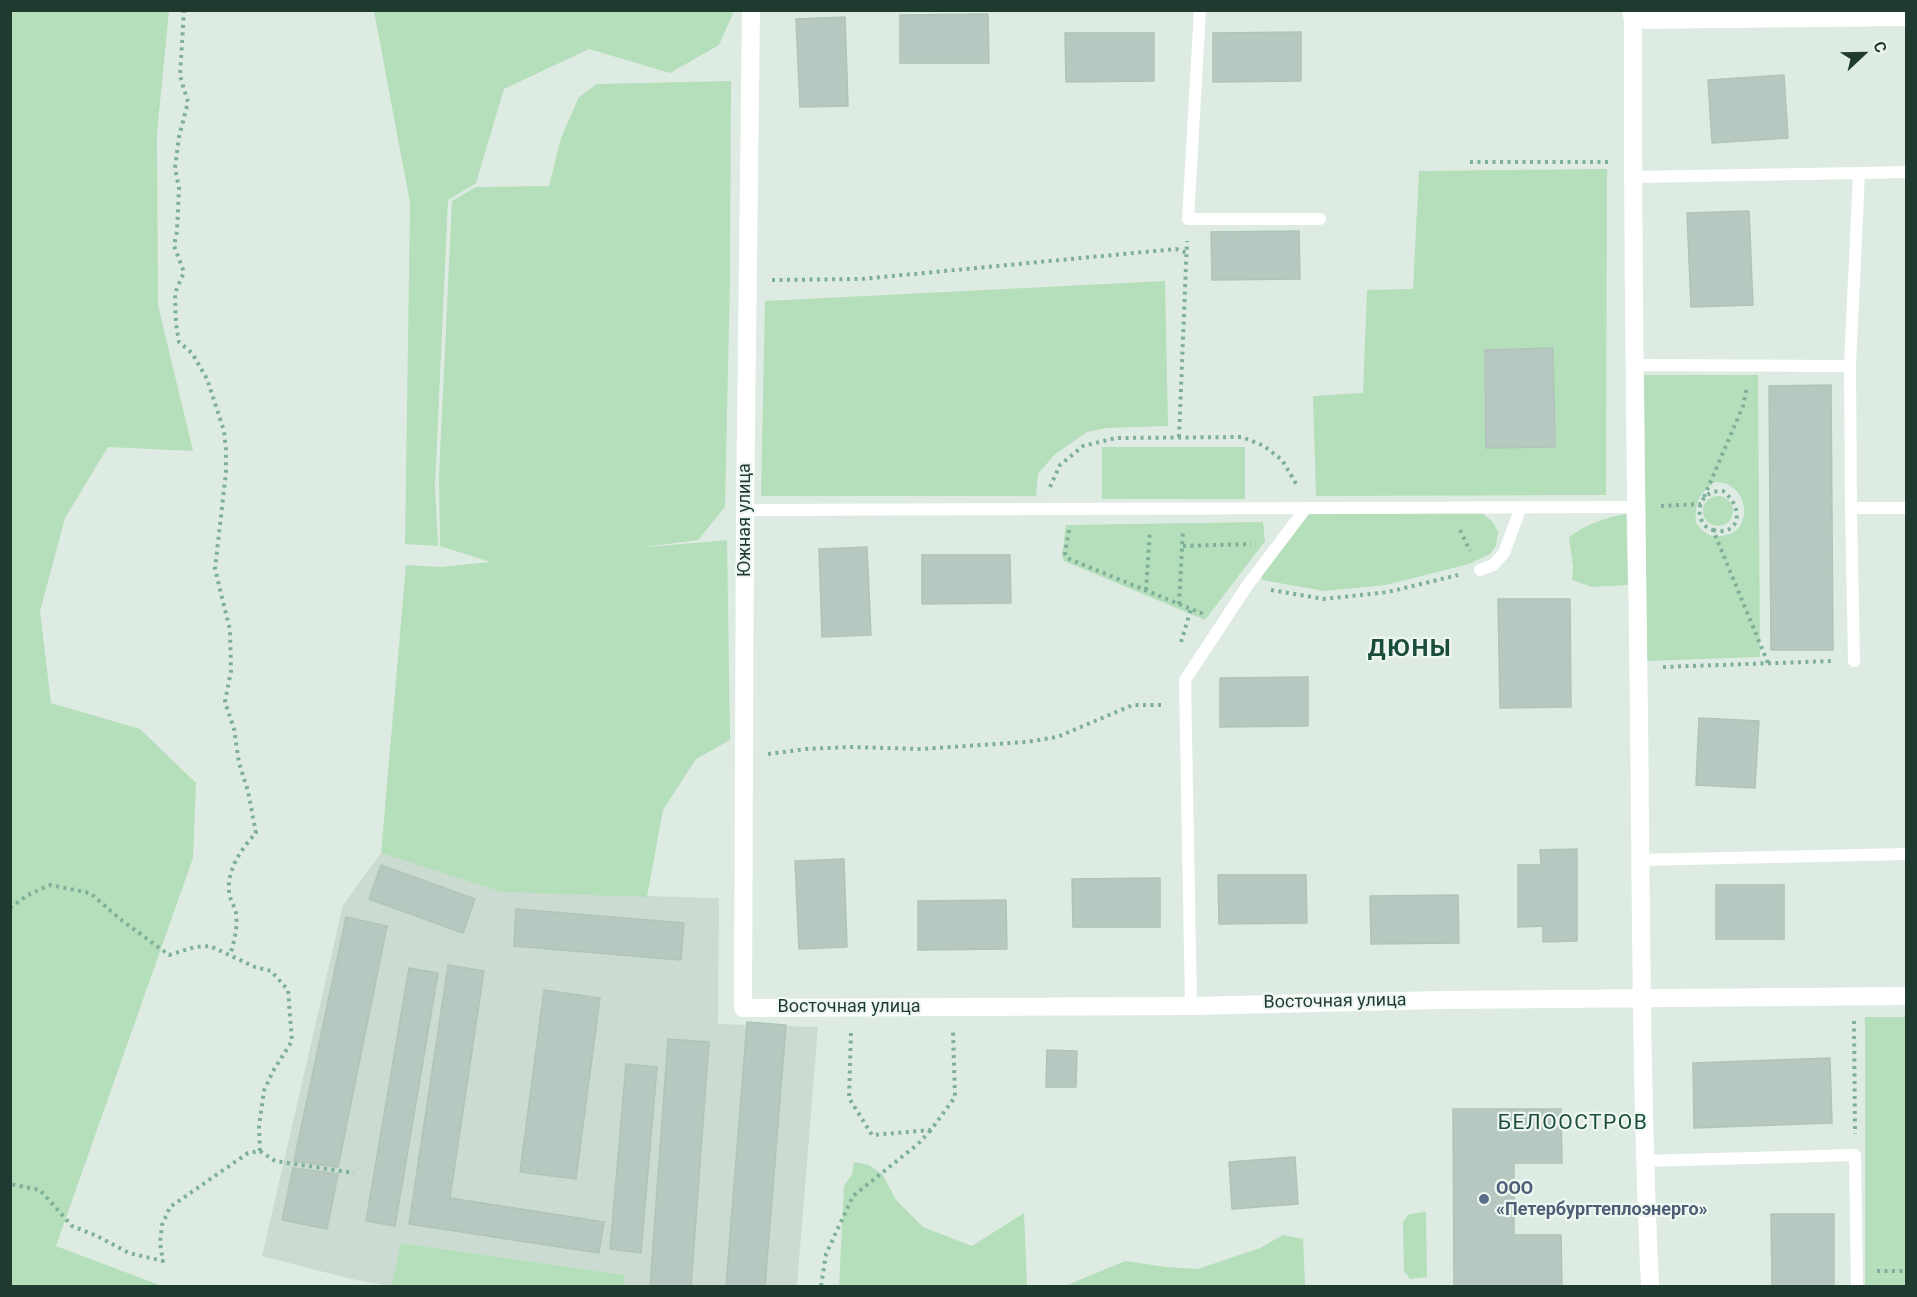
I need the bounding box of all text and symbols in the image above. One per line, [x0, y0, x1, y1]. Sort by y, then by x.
north arrow [1833, 24, 1893, 84]
text: С [1869, 39, 1891, 55]
street label: Южная улица [734, 463, 756, 577]
district label: ДЮНЫ [1368, 636, 1452, 664]
street label: Восточная улица [1263, 990, 1407, 1014]
street label: Восточная улица [777, 996, 921, 1018]
district label: БЕЛООСТРОВ [1498, 1111, 1648, 1137]
place label: ООО «Петербургтеплоэнерго» [1496, 1178, 1708, 1220]
marker: ООО «Петербургтеплоэнерго» [1477, 1192, 1491, 1206]

